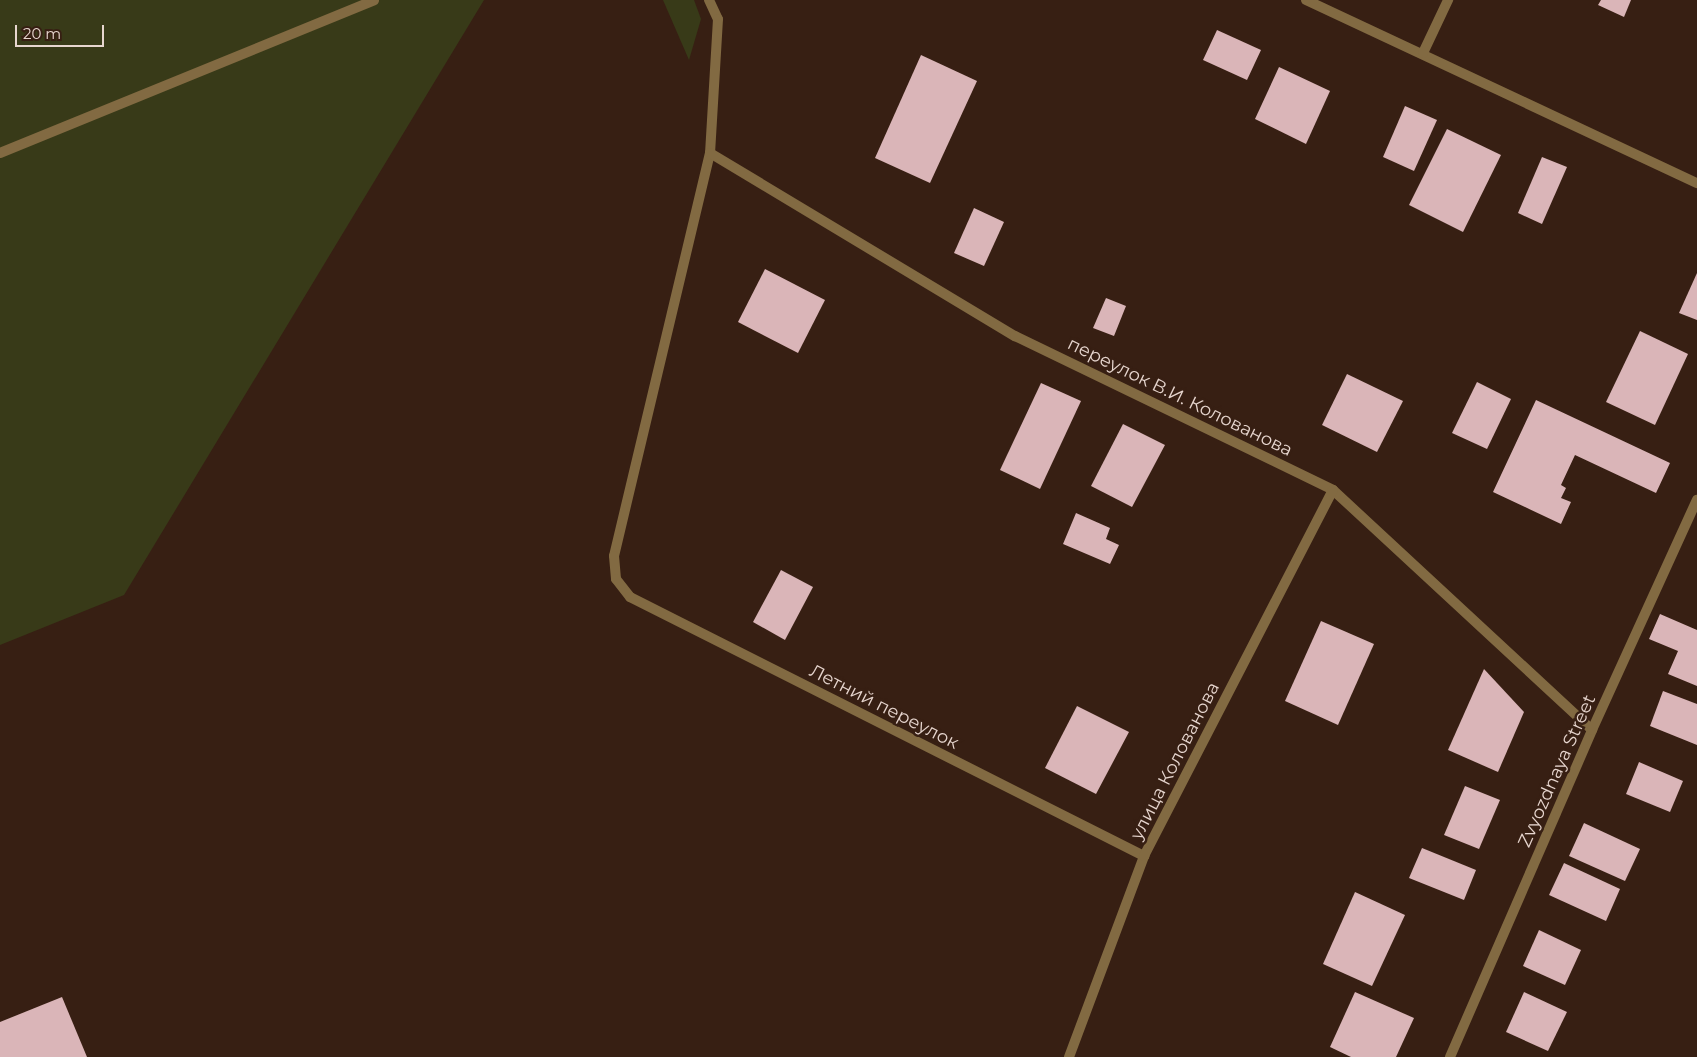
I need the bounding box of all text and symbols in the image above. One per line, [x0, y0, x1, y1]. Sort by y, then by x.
scale bar [18, 15, 106, 47]
text: 20 m [23, 24, 61, 43]
street label: переулок В.И. Колованова [1064, 333, 1296, 461]
street label: Летний переулок [806, 660, 962, 754]
street label: улица Колованова [1126, 679, 1224, 843]
street label: Zvyozdnaya Street [1514, 691, 1600, 851]

